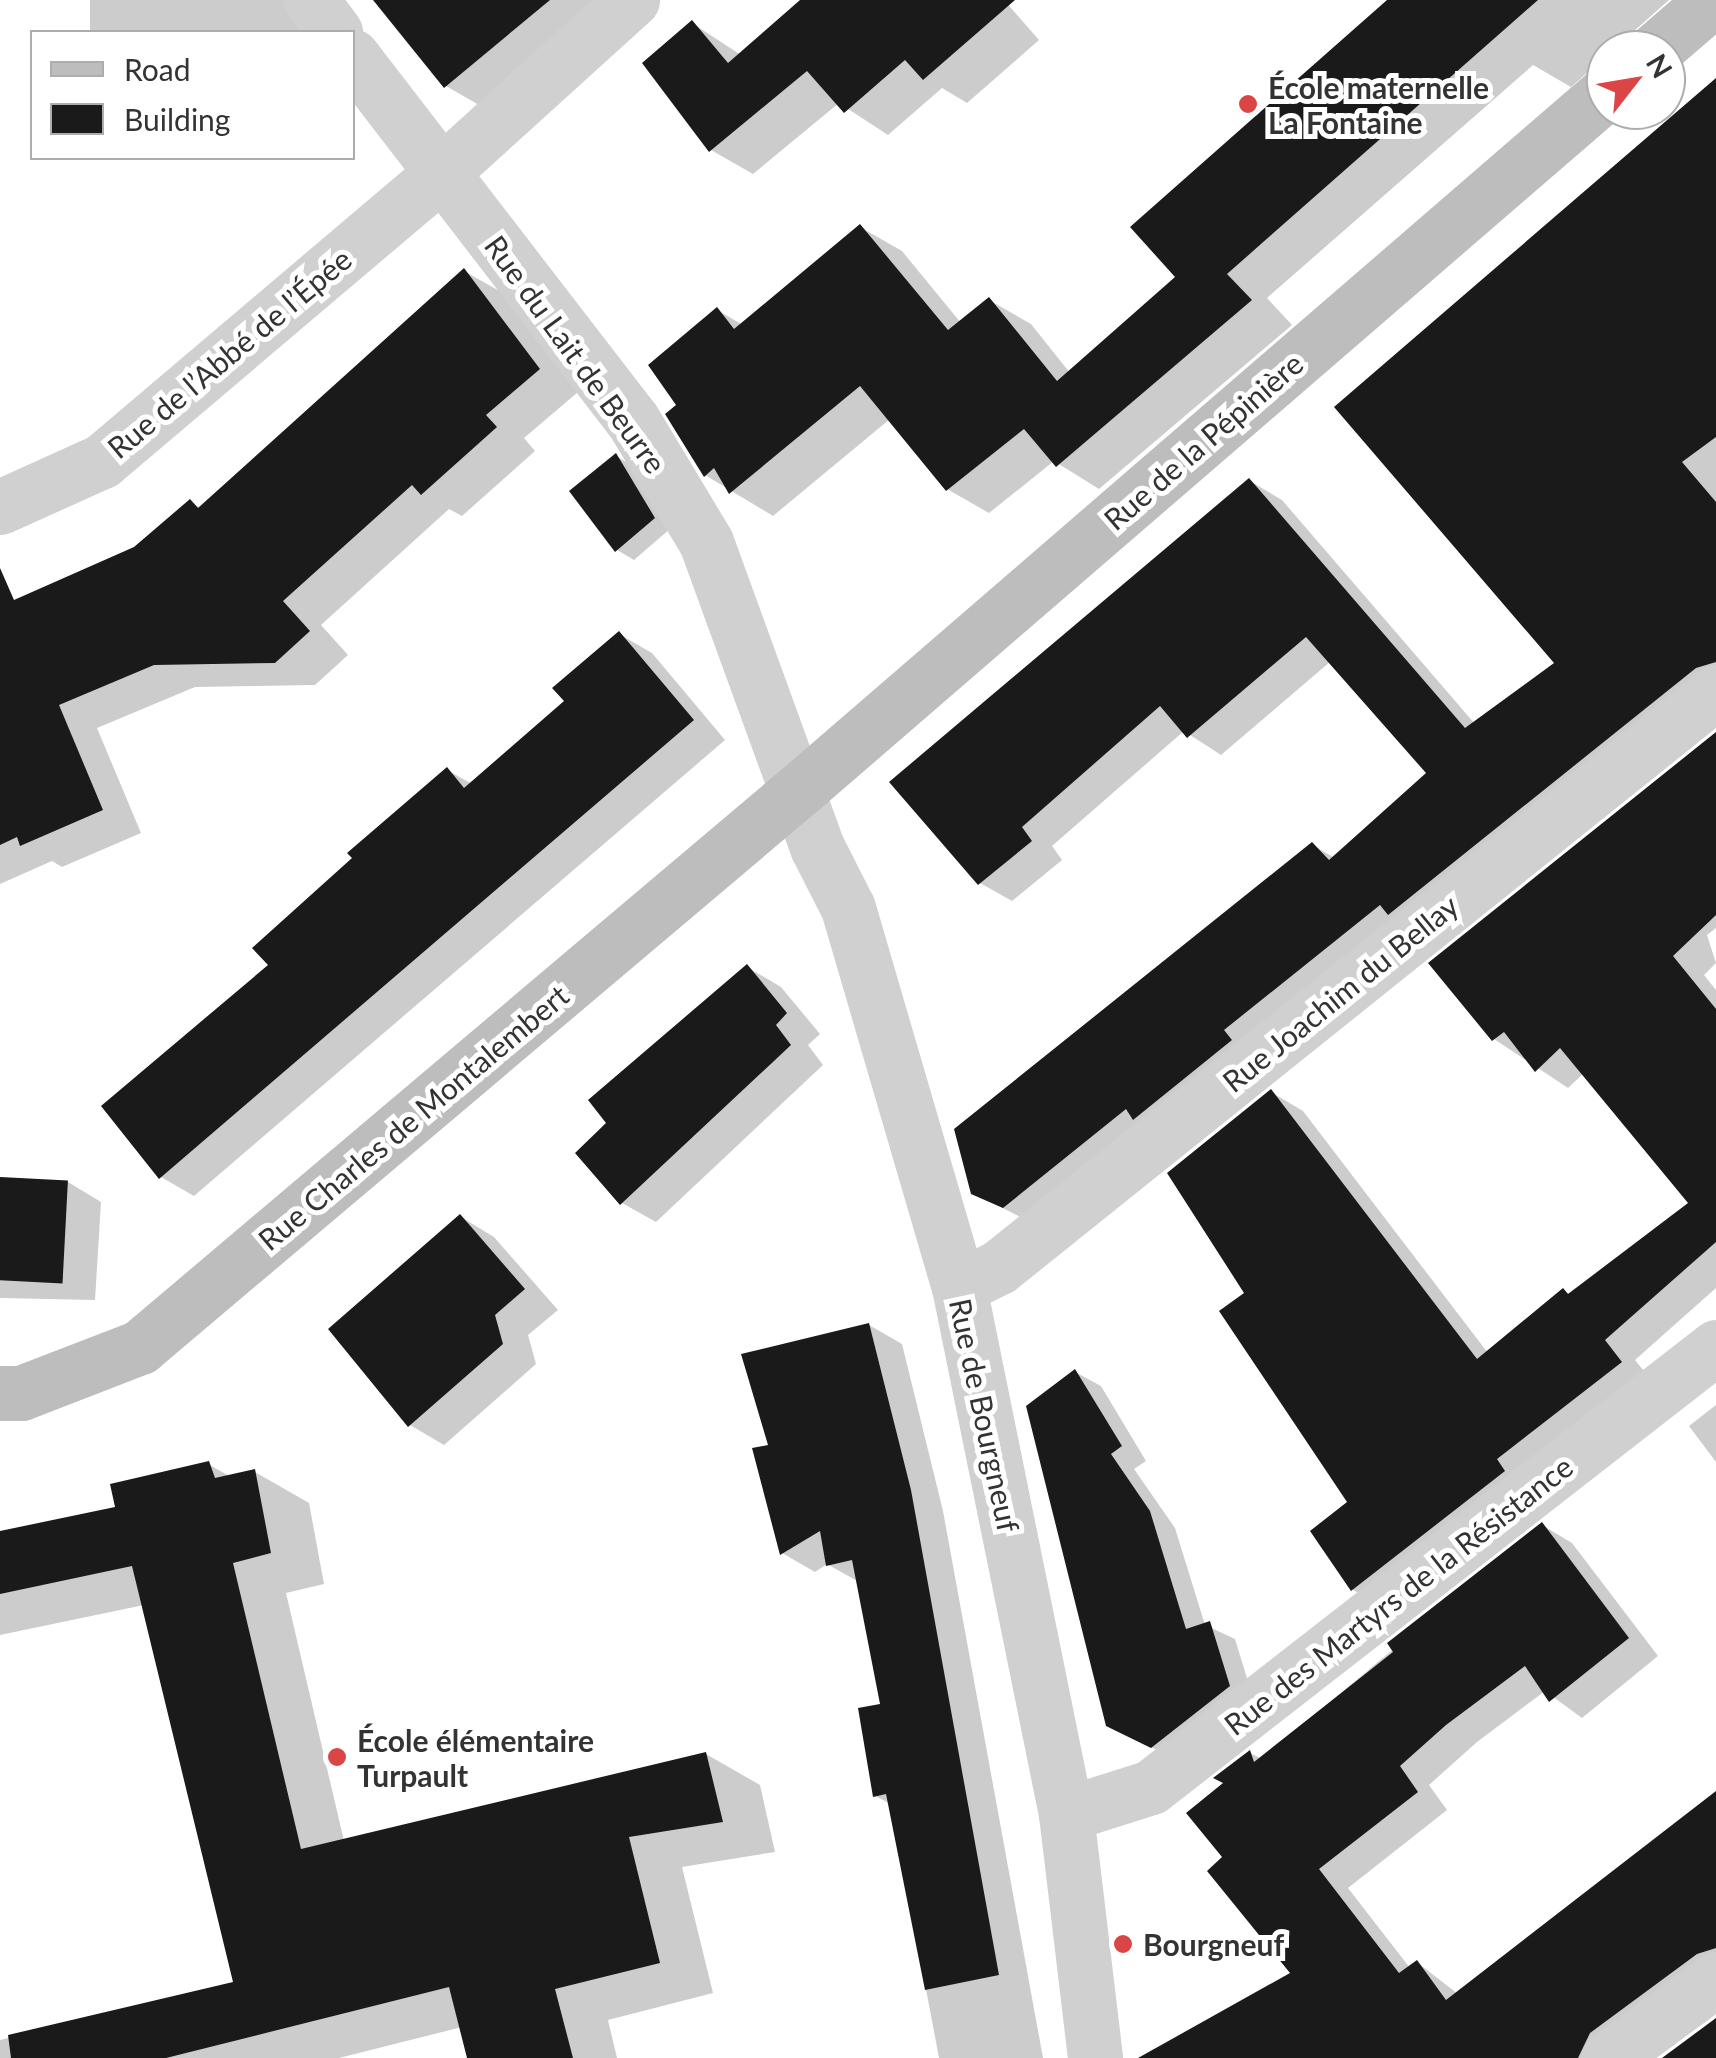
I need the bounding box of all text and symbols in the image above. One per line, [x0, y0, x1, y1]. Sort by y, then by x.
legend [30, 30, 355, 160]
north arrow [1586, 30, 1686, 130]
text: N [1640, 48, 1680, 84]
text: Road [124, 51, 191, 87]
place label: École maternelle La Fontaine [1268, 69, 1489, 140]
marker: École maternelle La Fontaine [1237, 93, 1259, 115]
text: Building [124, 101, 230, 137]
street label: Rue du Lait de Beurre [478, 228, 674, 480]
street label: Rue de l’Abbé de l’Épée [100, 241, 358, 465]
street label: Rue de la Pépinière [1096, 345, 1310, 537]
street label: Rue Joachim du Bellay [1215, 887, 1465, 1099]
street label: Rue Charles de Montalembert [251, 977, 575, 1257]
street label: Rue de Bourgneuf [943, 1295, 1027, 1535]
street label: Rue des Martyrs de la Résistance [1217, 1448, 1579, 1742]
place label: École élémentaire Turpault [357, 1722, 594, 1792]
marker: École élémentaire Turpault [326, 1746, 348, 1768]
place label: Bourgneuf [1143, 1926, 1284, 1962]
marker: Bourgneuf [1112, 1933, 1134, 1955]

